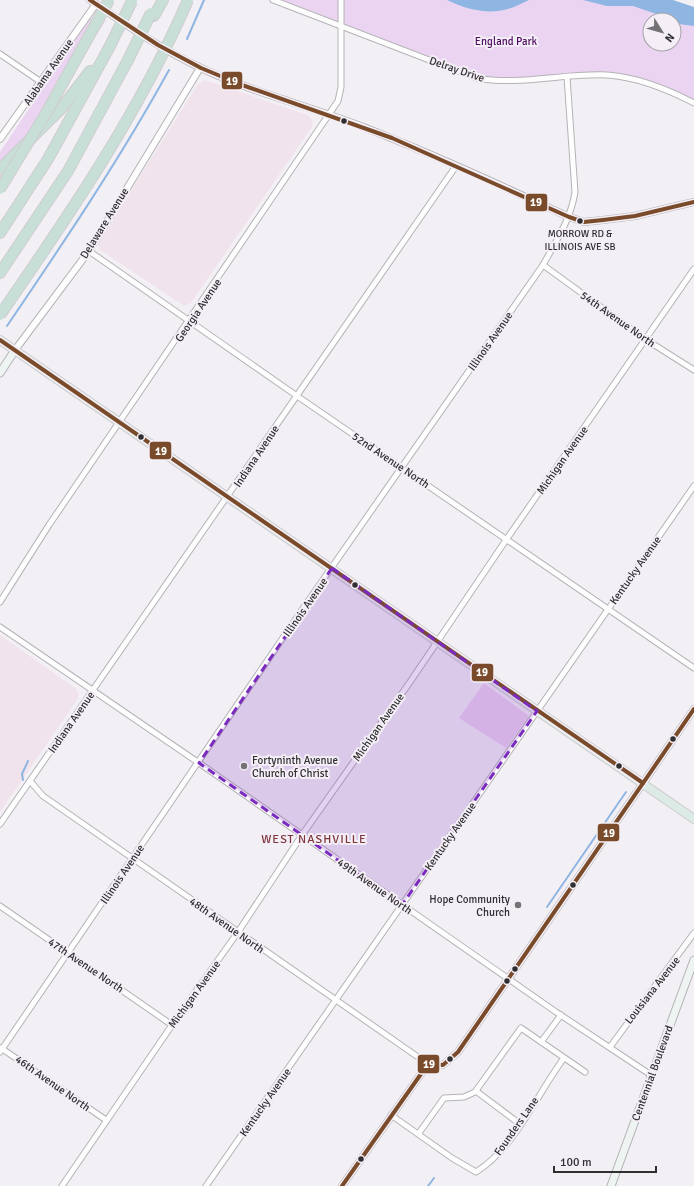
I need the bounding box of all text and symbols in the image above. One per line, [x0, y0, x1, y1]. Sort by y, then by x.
north arrow [642, 12, 682, 52]
text: N [662, 31, 677, 45]
park label: England Park [475, 35, 538, 48]
street label: Alabama Avenue [21, 37, 76, 108]
street label: Delray Drive [428, 54, 486, 85]
line badge: 19 [221, 71, 243, 90]
text: 19 [226, 75, 238, 88]
unlabelled marker [339, 116, 349, 126]
street label: Delaware Avenue [77, 186, 131, 261]
line badge: 19 [525, 193, 548, 212]
text: 19 [530, 196, 542, 209]
marker: MORROW RD & ILLINOIS AVE SB [575, 216, 585, 226]
place label: MORROW RD & ILLINOIS AVE SB [545, 228, 616, 253]
street label: Georgia Avenue [173, 276, 224, 344]
street label: 54th Avenue North [578, 289, 658, 350]
street label: Illinois Avenue [465, 309, 515, 373]
street label: Indiana Avenue [231, 423, 282, 490]
street label: Michigan Avenue [534, 424, 591, 497]
street label: 52nd Avenue North [350, 430, 432, 491]
unlabelled marker [136, 432, 146, 442]
line badge: 19 [149, 441, 172, 460]
text: 19 [155, 445, 167, 458]
street label: Kentucky Avenue [607, 534, 664, 607]
street label: Illinois Avenue [280, 575, 330, 639]
unlabelled marker [350, 580, 360, 590]
line badge: 19 [471, 663, 494, 682]
text: 19 [476, 666, 488, 679]
street label: Indiana Avenue [45, 689, 97, 756]
street label: Michigan Avenue [350, 691, 407, 764]
unlabelled marker [668, 734, 678, 744]
place label: Fortyninth Avenue Church of Christ [252, 754, 338, 780]
marker: Fortyninth Avenue Church of Christ [239, 761, 249, 771]
unlabelled marker [614, 761, 624, 771]
street label: Kentucky Avenue [422, 800, 479, 873]
line badge: 19 [597, 823, 620, 842]
text: 19 [603, 827, 615, 840]
district label: WEST NASHVILLE [261, 832, 367, 847]
street label: Illinois Avenue [98, 842, 147, 906]
street label: 49th Avenue North [335, 856, 415, 917]
unlabelled marker [568, 880, 578, 890]
place label: Hope Community Church [429, 893, 511, 919]
street label: 48th Avenue North [187, 895, 267, 956]
marker: Hope Community Church [513, 900, 523, 910]
street label: 47th Avenue North [45, 935, 126, 995]
street label: Louisiana Avenue [622, 954, 683, 1027]
street label: Michigan Avenue [166, 958, 223, 1031]
unlabelled marker [510, 964, 520, 974]
unlabelled marker [502, 976, 512, 986]
street label: Centennial Boulevard [629, 1023, 676, 1123]
street label: 46th Avenue North [13, 1053, 93, 1114]
line badge: 19 [417, 1054, 440, 1074]
unlabelled marker [445, 1054, 455, 1064]
text: 19 [423, 1058, 435, 1071]
street label: Kentucky Avenue [237, 1066, 294, 1139]
street label: Founders Lane [491, 1095, 541, 1158]
scale bar [554, 1148, 656, 1174]
unlabelled marker [356, 1154, 366, 1164]
text: 100 m [560, 1155, 592, 1170]

